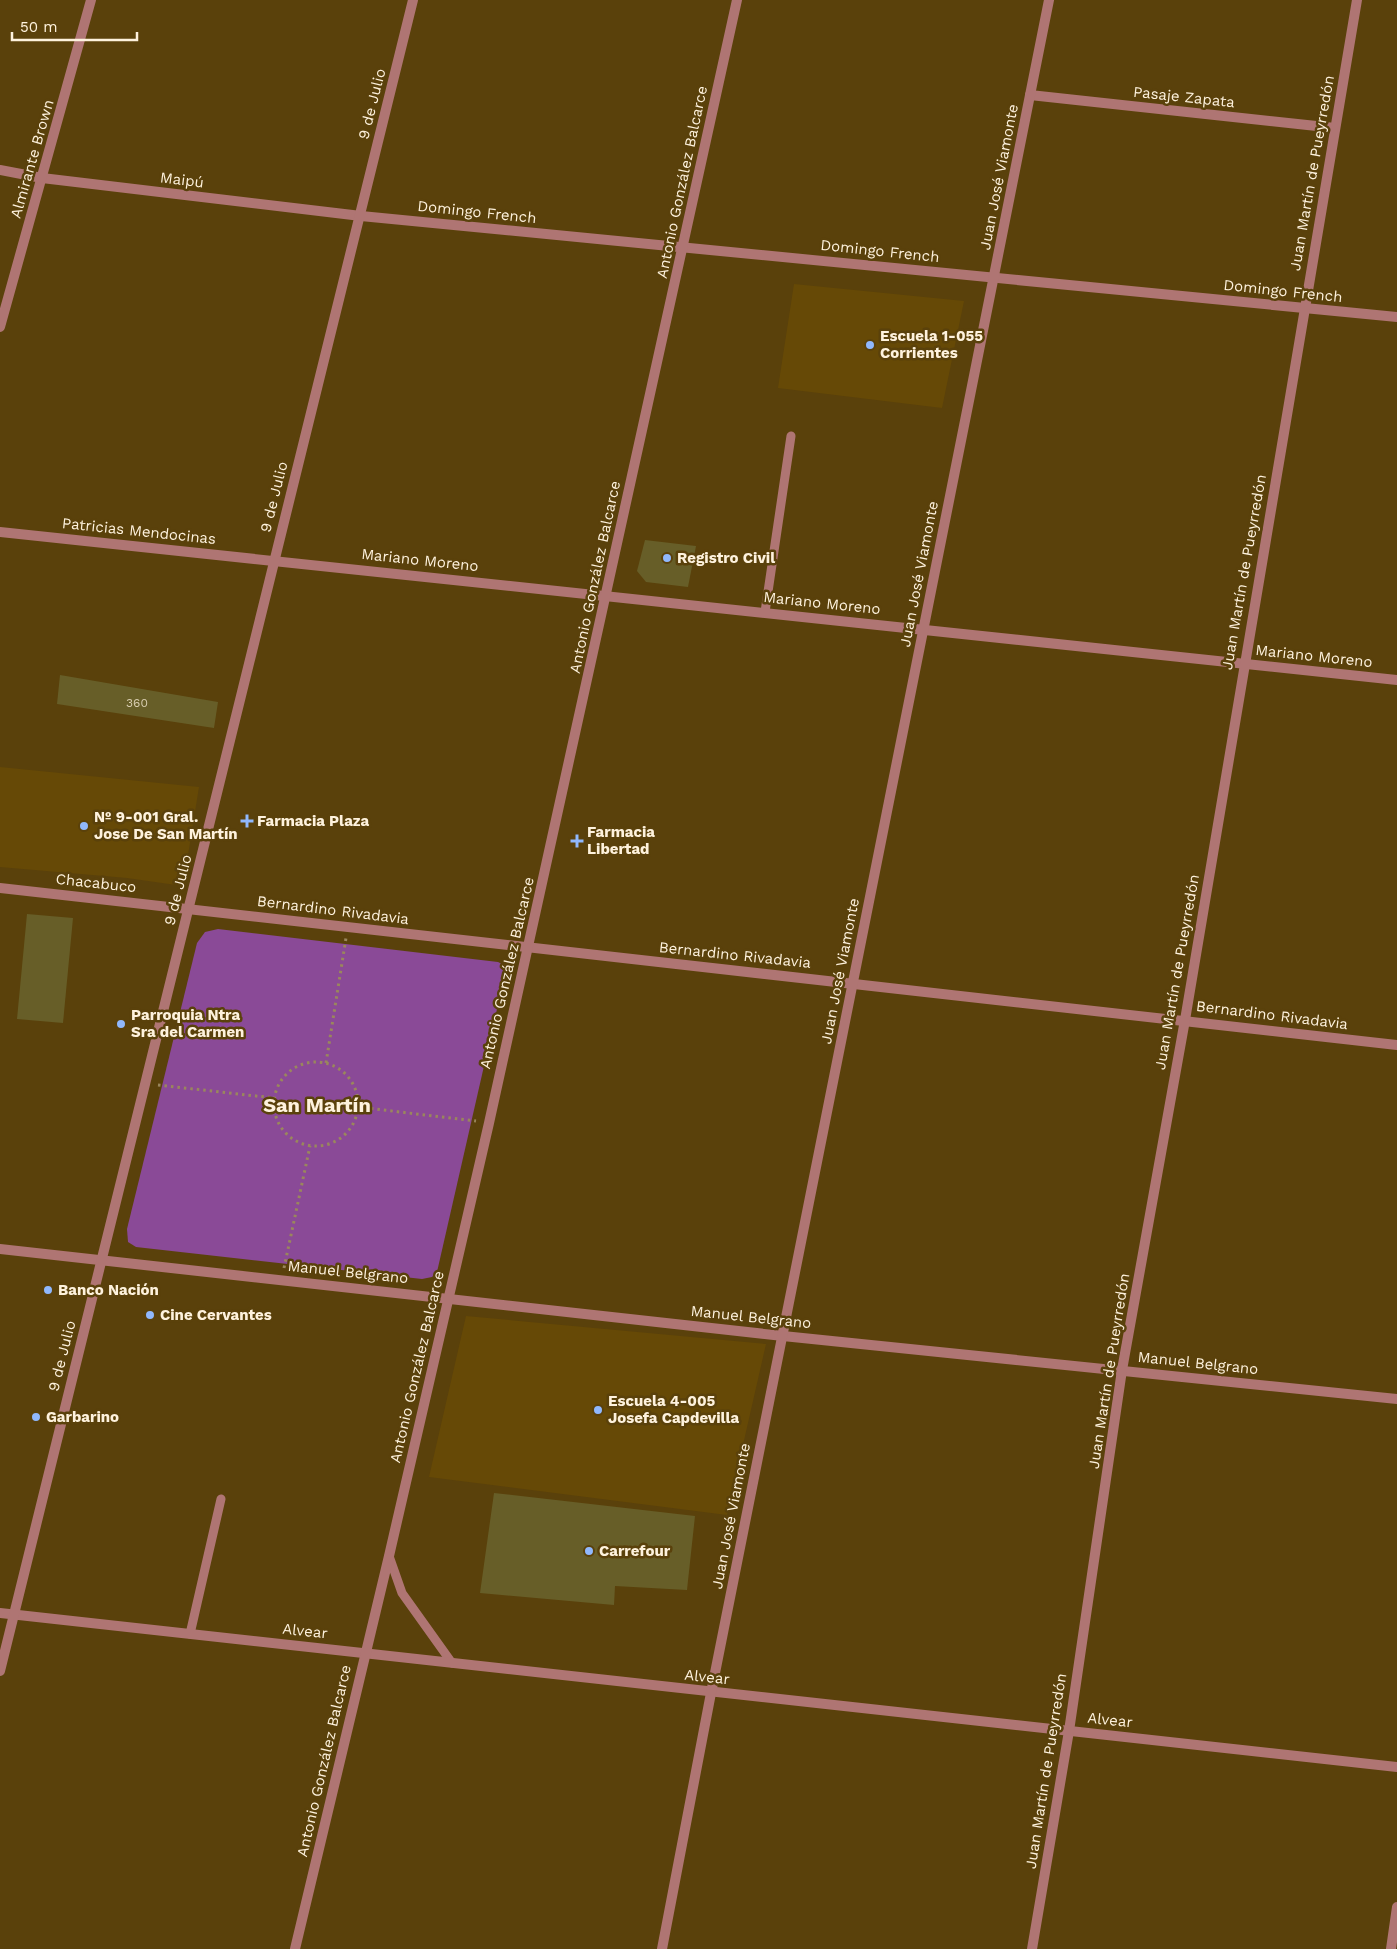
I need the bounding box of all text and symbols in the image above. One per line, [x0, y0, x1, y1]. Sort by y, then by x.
scale bar [12, 10, 138, 42]
text: 50 m [20, 18, 57, 36]
street label: 9 de Julio [355, 67, 389, 141]
street label: Juan Martín de Pueyrredón [1286, 74, 1338, 272]
street label: Pasaje Zapata [1132, 83, 1236, 111]
street label: Antonio González Balcarce [653, 84, 711, 280]
street label: Almirante Brown [6, 98, 58, 220]
street label: Juan José Viamonte [976, 102, 1022, 252]
street label: Maipú [159, 168, 205, 192]
street label: Domingo French [417, 197, 537, 227]
street label: Domingo French [820, 236, 940, 266]
street label: Domingo French [1223, 276, 1343, 306]
place label: Escuela 1-055 Corrientes [880, 327, 983, 362]
marker: Escuela 1-055 Corrientes [864, 339, 876, 351]
street label: 9 de Julio [257, 460, 291, 534]
street label: Juan Martín de Pueyrredón [1218, 473, 1270, 671]
street label: Antonio González Balcarce [566, 479, 624, 675]
street label: Juan José Viamonte [896, 499, 942, 649]
street label: Patricias Mendocinas [61, 514, 217, 548]
street label: Mariano Moreno [361, 545, 479, 575]
place label: Registro Civil [677, 549, 775, 567]
marker: Registro Civil [661, 552, 673, 564]
street label: Mariano Moreno [763, 588, 881, 618]
street label: Mariano Moreno [1255, 641, 1373, 671]
house number: 360 [126, 696, 148, 710]
place label: Nº 9-001 Gral. Jose De San Martín [94, 808, 238, 843]
place label: Farmacia Plaza [257, 812, 370, 830]
marker: Farmacia Plaza [241, 815, 253, 827]
marker: Nº 9-001 Gral. Jose De San Martín [78, 820, 90, 832]
place label: Farmacia Libertad [587, 823, 655, 858]
marker: Farmacia Libertad [571, 835, 583, 847]
street label: 9 de Julio [161, 853, 195, 927]
street label: Chacabuco [55, 870, 137, 896]
street label: Juan Martín de Pueyrredón [1151, 873, 1203, 1071]
street label: Antonio González Balcarce [476, 875, 538, 1071]
street label: Bernardino Rivadavia [256, 892, 410, 928]
street label: Juan José Viamonte [817, 896, 863, 1046]
street label: Bernardino Rivadavia [658, 938, 812, 972]
street label: Bernardino Rivadavia [1195, 997, 1349, 1033]
place label: Parroquia Ntra Sra del Carmen [131, 1006, 244, 1041]
marker: Parroquia Ntra Sra del Carmen [115, 1018, 127, 1030]
district label: San Martín [263, 1093, 371, 1117]
street label: Manuel Belgrano [287, 1257, 409, 1287]
street label: Antonio González Balcarce [386, 1269, 448, 1465]
street label: Juan Martín de Pueyrredón [1085, 1272, 1133, 1470]
place label: Banco Nación [58, 1281, 159, 1299]
marker: Banco Nación [42, 1284, 54, 1296]
street label: Manuel Belgrano [690, 1302, 812, 1332]
place label: Cine Cervantes [160, 1306, 272, 1324]
marker: Cine Cervantes [144, 1309, 156, 1321]
street label: 9 de Julio [45, 1319, 79, 1393]
street label: Manuel Belgrano [1137, 1348, 1259, 1378]
place label: Escuela 4-005 Josefa Capdevilla [608, 1392, 740, 1427]
marker: Escuela 4-005 Josefa Capdevilla [592, 1404, 604, 1416]
place label: Garbarino [46, 1408, 119, 1426]
marker: Garbarino [30, 1411, 42, 1423]
street label: Juan José Viamonte [708, 1441, 754, 1591]
place label: Carrefour [599, 1542, 671, 1560]
marker: Carrefour [583, 1545, 595, 1557]
street label: Alvear [282, 1620, 328, 1642]
street label: Antonio González Balcarce [293, 1663, 355, 1859]
street label: Alvear [684, 1666, 730, 1688]
street label: Juan Martín de Pueyrredón [1022, 1672, 1070, 1870]
street label: Alvear [1087, 1709, 1133, 1731]

